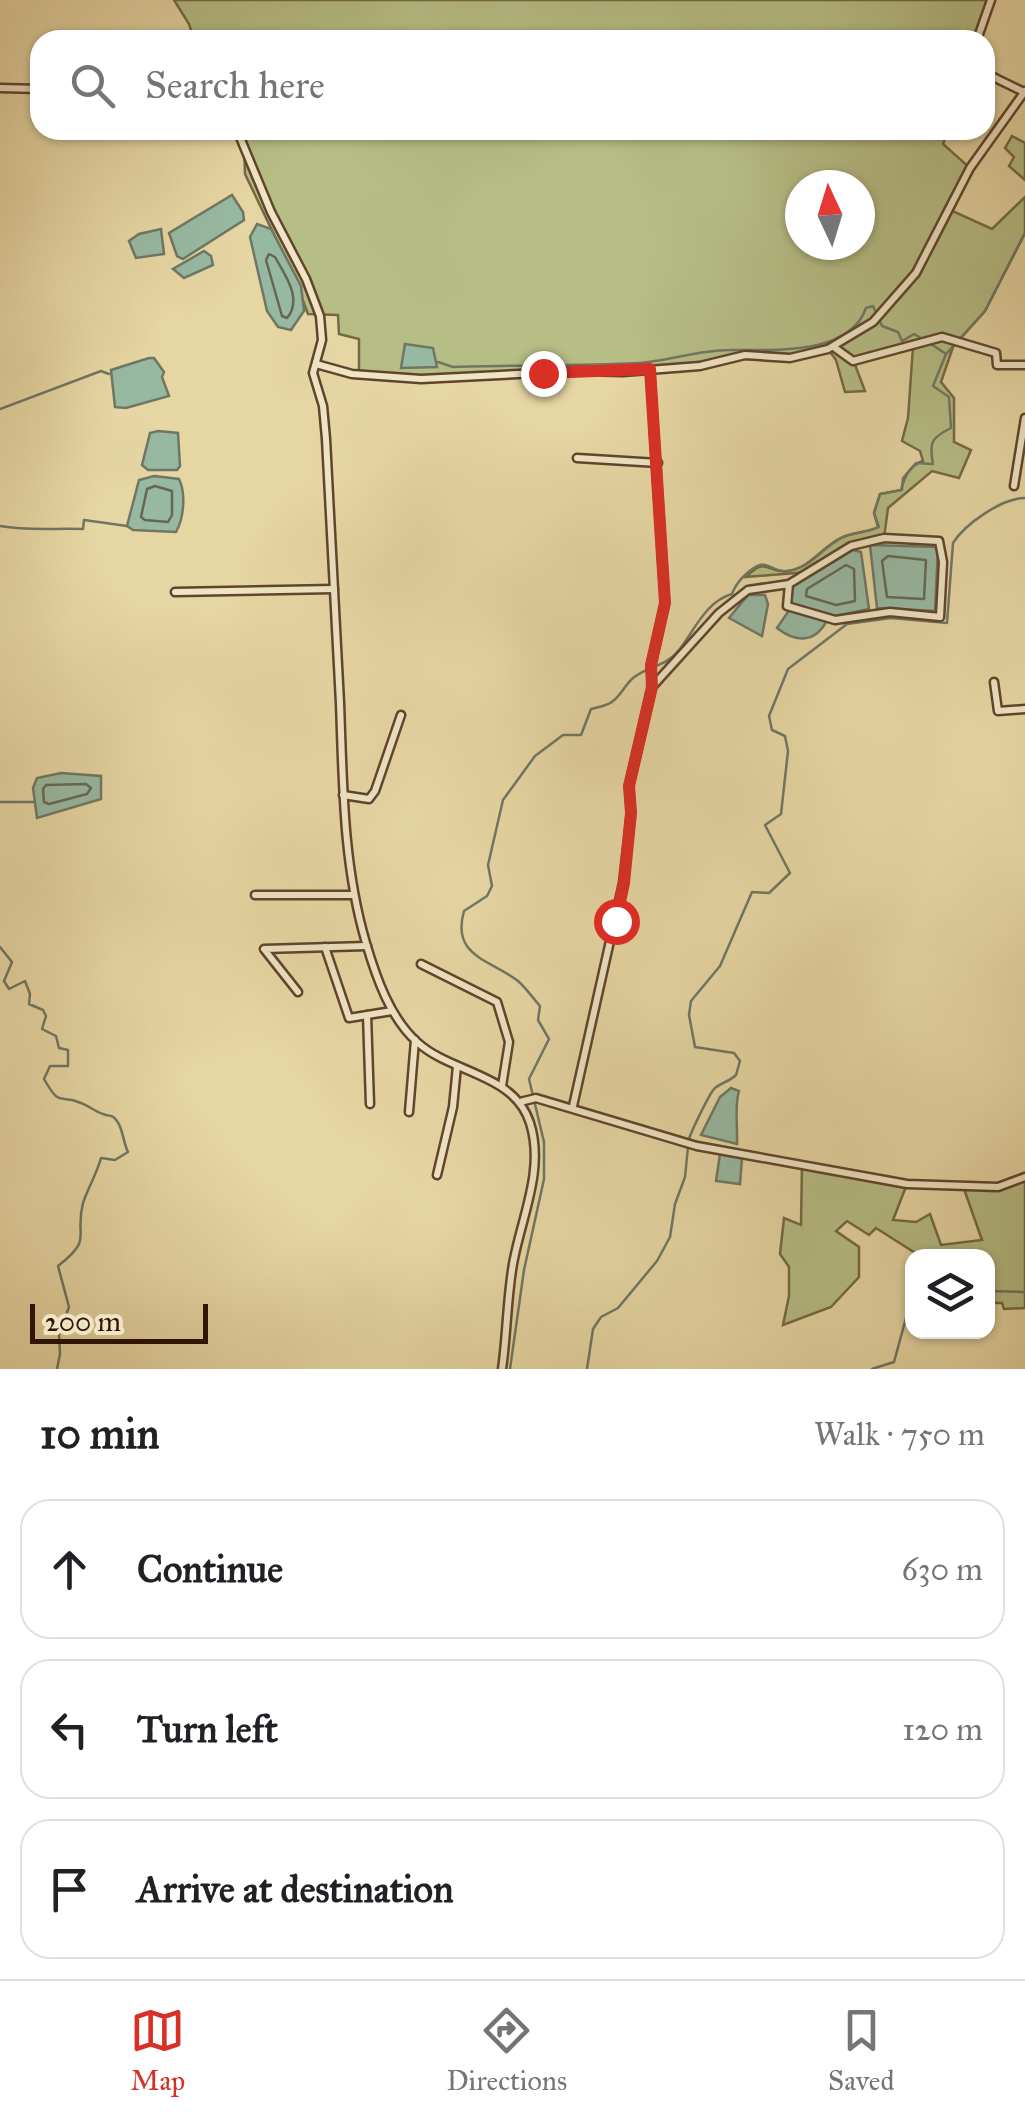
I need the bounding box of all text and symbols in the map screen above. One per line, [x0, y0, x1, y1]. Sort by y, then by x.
search box [30, 30, 995, 140]
icon: search [65, 58, 120, 113]
text: Search here [145, 62, 325, 108]
north arrow [785, 170, 875, 260]
route end [521, 351, 567, 397]
route start [594, 899, 640, 945]
map controls [905, 1249, 995, 1339]
button: layers [905, 1249, 995, 1339]
scale bar [30, 1299, 208, 1344]
text: 200 m [45, 1304, 121, 1339]
text: 10 min [40, 1408, 159, 1460]
text: Walk · 750 m [814, 1415, 985, 1454]
icon: ahead [42, 1542, 97, 1597]
text: Continue [137, 1546, 283, 1592]
text: 630 m [901, 1550, 983, 1589]
icon: left [42, 1702, 97, 1757]
text: Turn left [137, 1706, 278, 1752]
text: 120 m [902, 1710, 983, 1749]
icon: arrive [42, 1862, 97, 1917]
text: Arrive at destination [137, 1866, 454, 1912]
tab: Map [130, 2003, 185, 2098]
tab: Directions [446, 2003, 567, 2098]
tab: Saved [828, 2003, 895, 2098]

